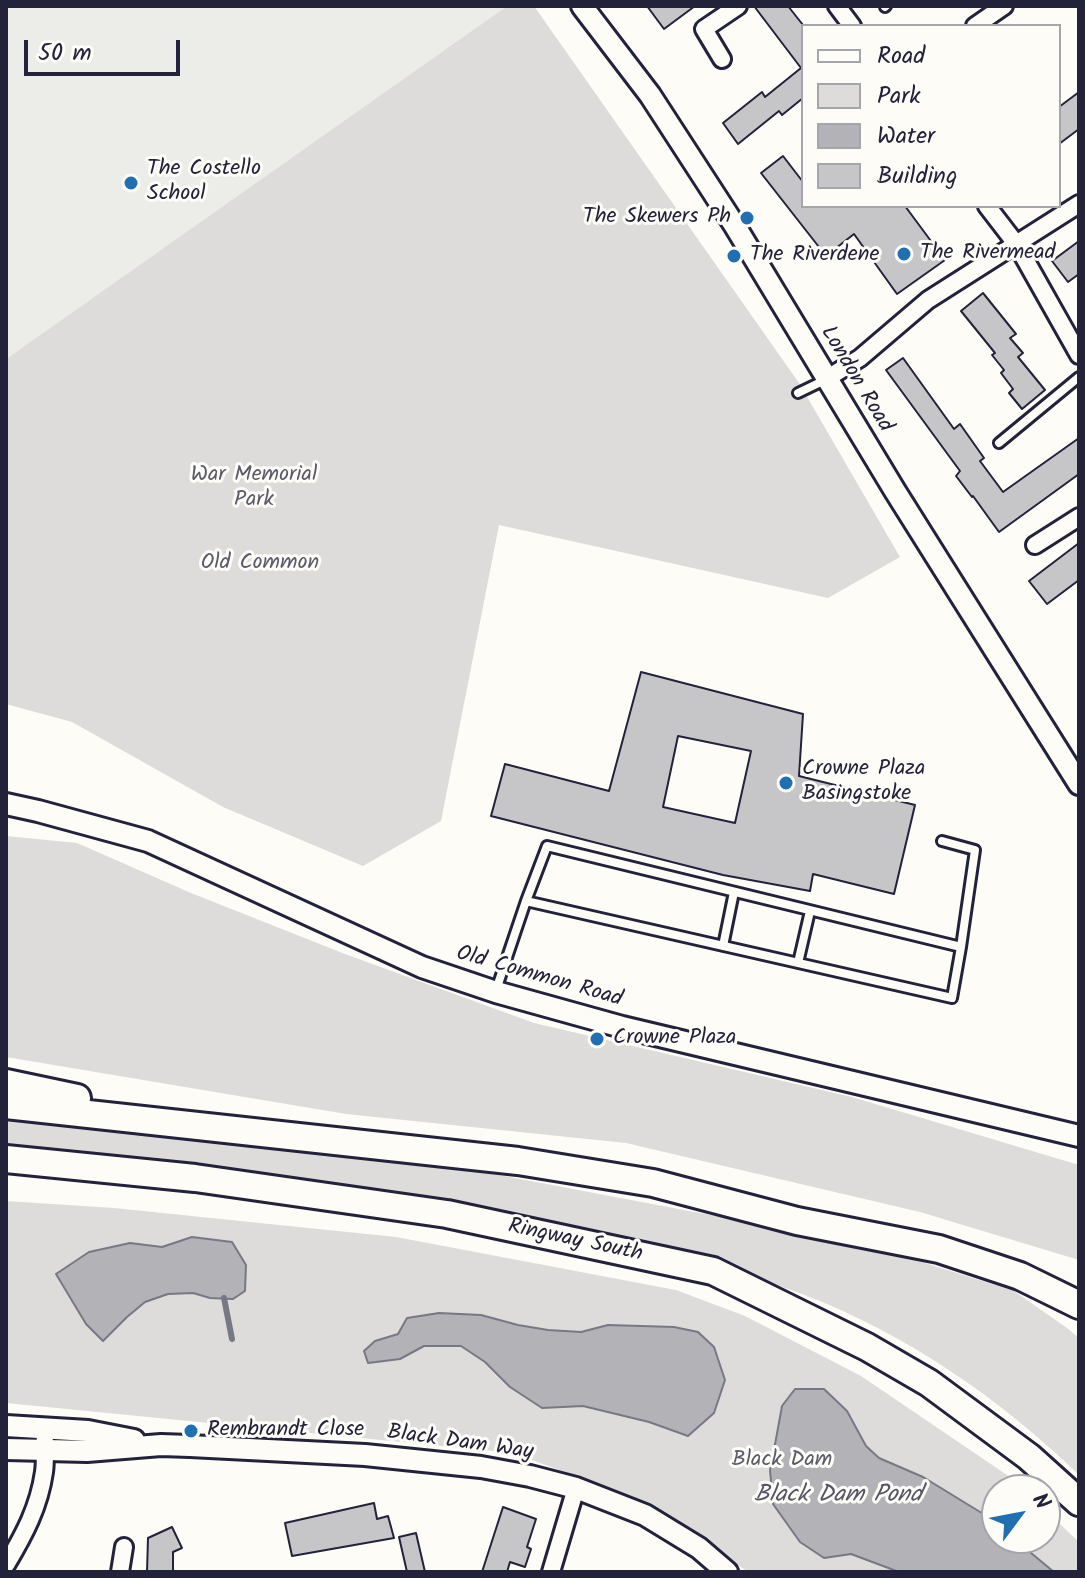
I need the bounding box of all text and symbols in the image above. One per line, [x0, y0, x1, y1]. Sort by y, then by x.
scale bar [28, 24, 184, 74]
legend [801, 24, 1061, 208]
text: 50 m [38, 34, 92, 73]
text: Road [877, 37, 925, 76]
text: Park [877, 77, 921, 116]
text: Water [877, 117, 935, 156]
place label: The Costello School [147, 157, 261, 208]
text: Building [877, 157, 957, 196]
marker: The Costello School [122, 174, 140, 192]
place label: The Skewers Ph [583, 205, 731, 231]
marker: The Skewers Ph [738, 209, 756, 227]
place label: The Rivermead [920, 241, 1056, 267]
place label: The Riverdene [750, 243, 879, 269]
marker: The Rivermead [895, 245, 913, 263]
marker: The Riverdene [725, 247, 743, 265]
street label: London Road [813, 322, 897, 438]
park label: War Memorial Park [191, 463, 317, 514]
park label: Old Common [201, 551, 319, 577]
place label: Crowne Plaza Basingstoke [802, 757, 925, 808]
marker: Crowne Plaza Basingstoke [777, 774, 795, 792]
street label: Old Common Road [453, 942, 625, 1014]
place label: Crowne Plaza [613, 1026, 736, 1052]
marker: Crowne Plaza [588, 1030, 606, 1048]
street label: Ringway South [505, 1215, 645, 1269]
place label: Rembrandt Close [207, 1418, 364, 1444]
street label: Black Dam Way [385, 1421, 535, 1467]
marker: Rembrandt Close [182, 1422, 200, 1440]
park label: Black Dam [732, 1448, 832, 1474]
north arrow [981, 1474, 1061, 1554]
water label: Black Dam Pond [754, 1483, 922, 1511]
text: N [1022, 1487, 1059, 1517]

